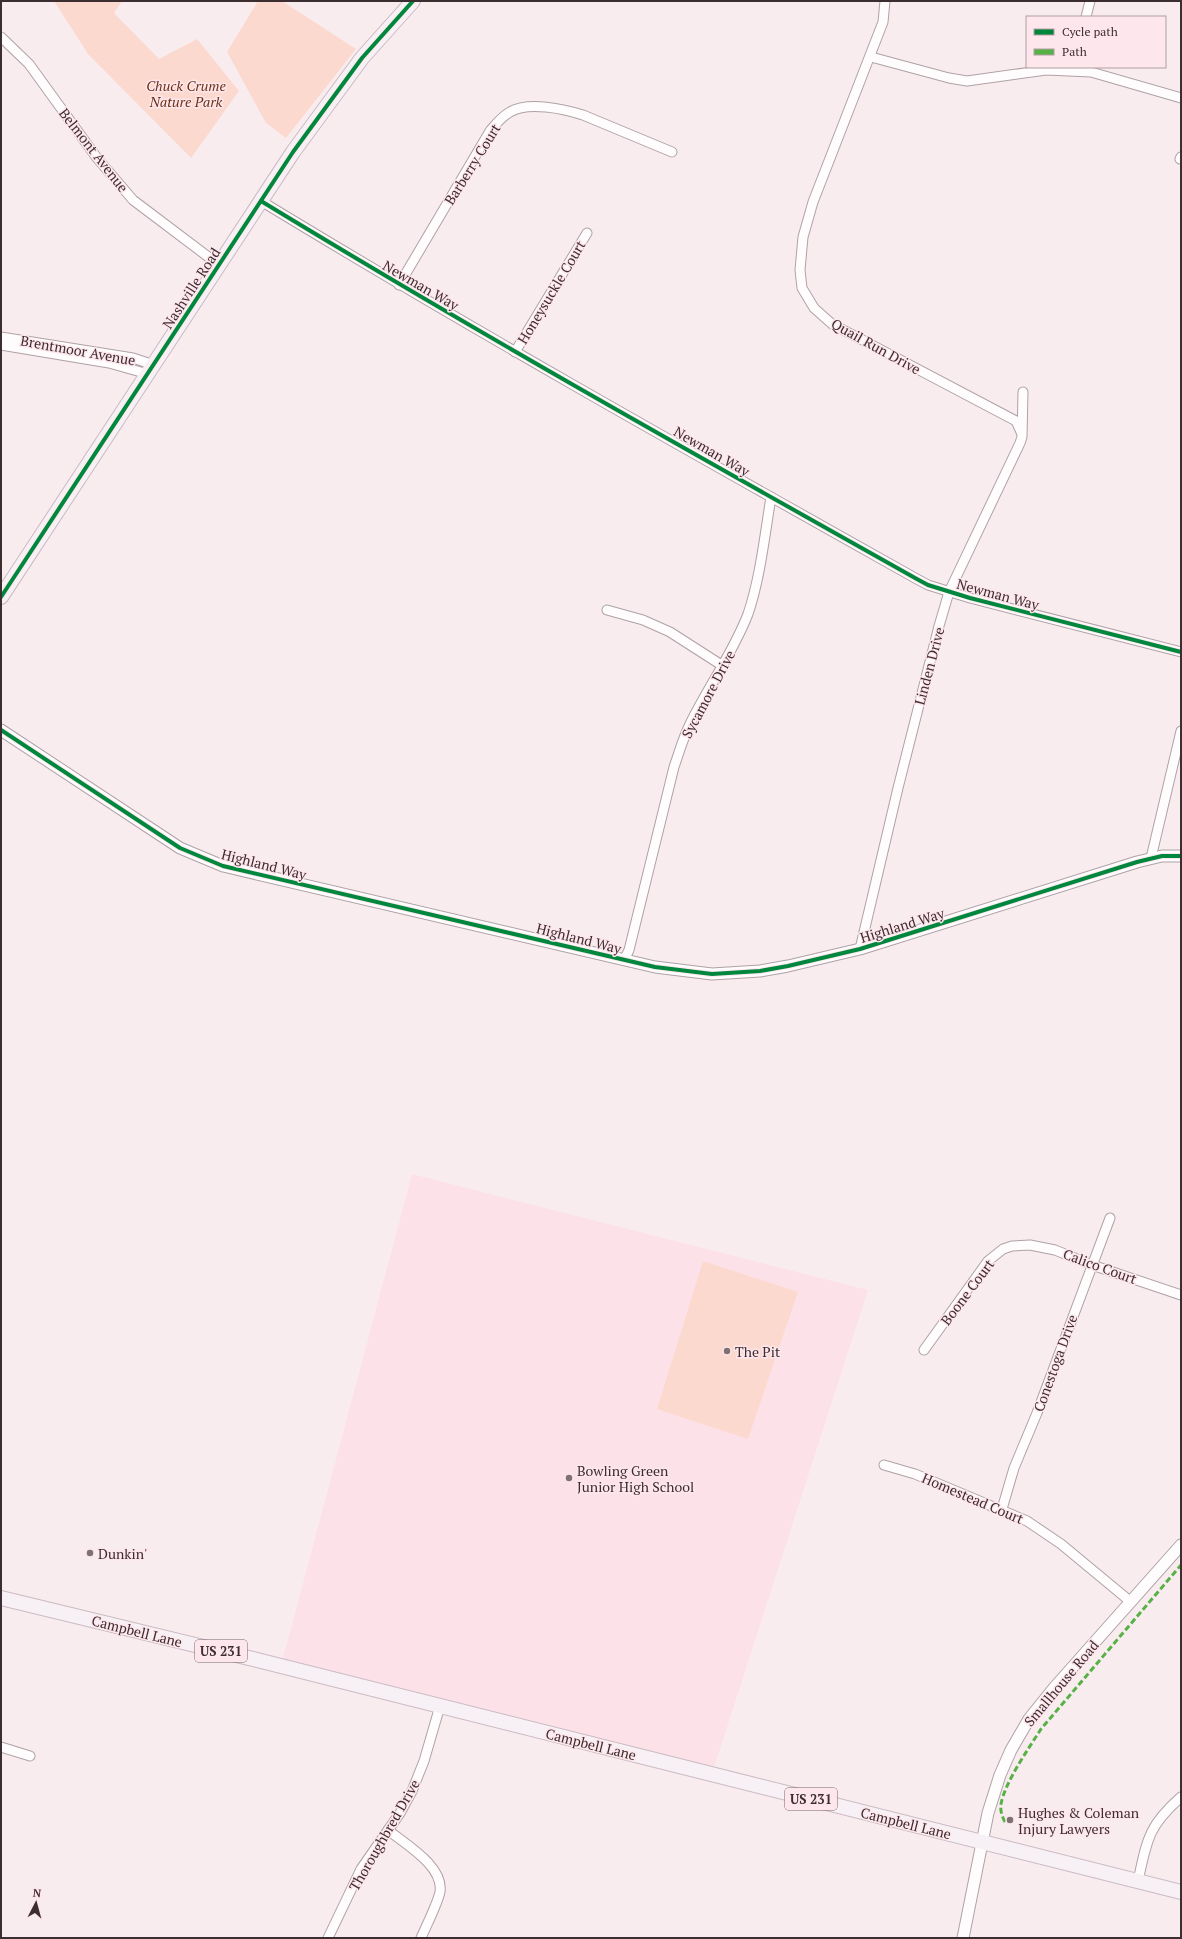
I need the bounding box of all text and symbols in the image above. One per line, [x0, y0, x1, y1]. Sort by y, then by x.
legend [1026, 16, 1166, 68]
text: Cycle path [1062, 24, 1118, 39]
text: Path [1062, 44, 1087, 59]
park label: Chuck Crume Nature Park [146, 76, 226, 111]
street label: Belmont Avenue [55, 104, 133, 196]
street label: Barberry Court [440, 119, 505, 208]
street label: Honeysuckle Court [513, 236, 590, 347]
street label: Nashville Road [158, 244, 224, 332]
street label: Newman Way [380, 256, 463, 315]
street label: Quail Run Drive [828, 314, 924, 378]
street label: Brentmoor Avenue [19, 331, 137, 369]
street label: Newman Way [671, 422, 754, 481]
street label: Newman Way [955, 574, 1042, 614]
street label: Linden Drive [909, 625, 949, 707]
street label: Sycamore Drive [677, 647, 739, 741]
street label: Highland Way [219, 844, 309, 884]
street label: Highland Way [858, 903, 947, 947]
street label: Highland Way [534, 918, 624, 958]
street label: Calico Court [1061, 1244, 1140, 1288]
street label: Boone Court [936, 1255, 999, 1329]
street label: Conestoga Drive [1029, 1312, 1081, 1414]
place label: The Pit [735, 1342, 781, 1361]
marker: The Pit [722, 1346, 732, 1356]
place label: Bowling Green Junior High School [577, 1461, 694, 1496]
street label: Homestead Court [919, 1468, 1027, 1528]
marker: Bowling Green Junior High School [564, 1473, 574, 1483]
place label: Dunkin' [98, 1544, 147, 1563]
marker: Dunkin' [85, 1548, 95, 1558]
street label: Campbell Lane [90, 1611, 184, 1651]
street label: Smallhouse Road [1019, 1636, 1103, 1730]
road number: US 231 [195, 1640, 247, 1662]
street label: Campbell Lane [544, 1724, 638, 1764]
street label: Thoroughbred Drive [344, 1776, 424, 1894]
road number: US 231 [785, 1788, 837, 1810]
street label: Campbell Lane [859, 1803, 953, 1843]
place label: Hughes & Coleman Injury Lawyers [1018, 1803, 1140, 1838]
marker: Hughes & Coleman Injury Lawyers [1005, 1815, 1015, 1825]
north arrow [16, 1883, 56, 1923]
text: N [32, 1886, 43, 1901]

